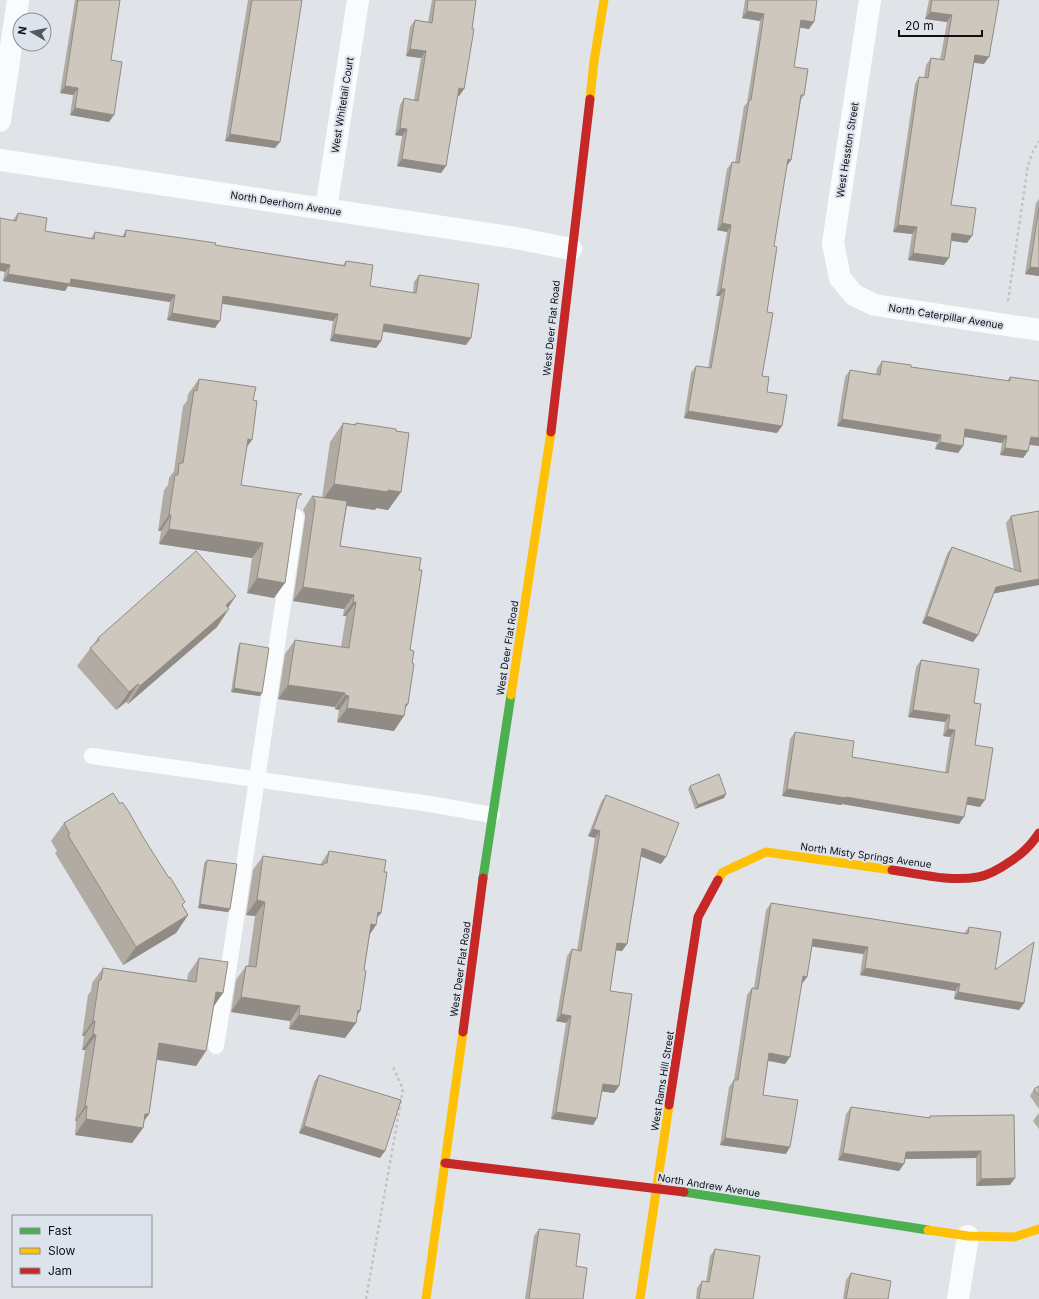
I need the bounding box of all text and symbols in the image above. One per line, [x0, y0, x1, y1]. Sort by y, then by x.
north arrow [12, 12, 52, 52]
scale bar [899, 12, 982, 38]
text: 20 m [905, 18, 934, 33]
text: N [15, 25, 30, 36]
street label: West Whitetail Court [329, 56, 356, 154]
street label: West Hesston Street [834, 101, 861, 199]
street label: North Deerhorn Avenue [230, 188, 342, 218]
street label: West Deer Flat Road [540, 280, 562, 376]
street label: North Caterpillar Avenue [888, 301, 1004, 331]
street label: West Deer Flat Road [494, 600, 520, 696]
street label: North Misty Springs Avenue [800, 840, 932, 870]
street label: West Deer Flat Road [447, 921, 473, 1017]
street label: West Rams Hill Street [648, 1029, 676, 1132]
street label: North Andrew Avenue [657, 1171, 761, 1199]
legend [12, 1215, 152, 1287]
text: Fast [48, 1223, 72, 1238]
text: Slow [48, 1243, 76, 1258]
text: Jam [48, 1263, 72, 1278]

